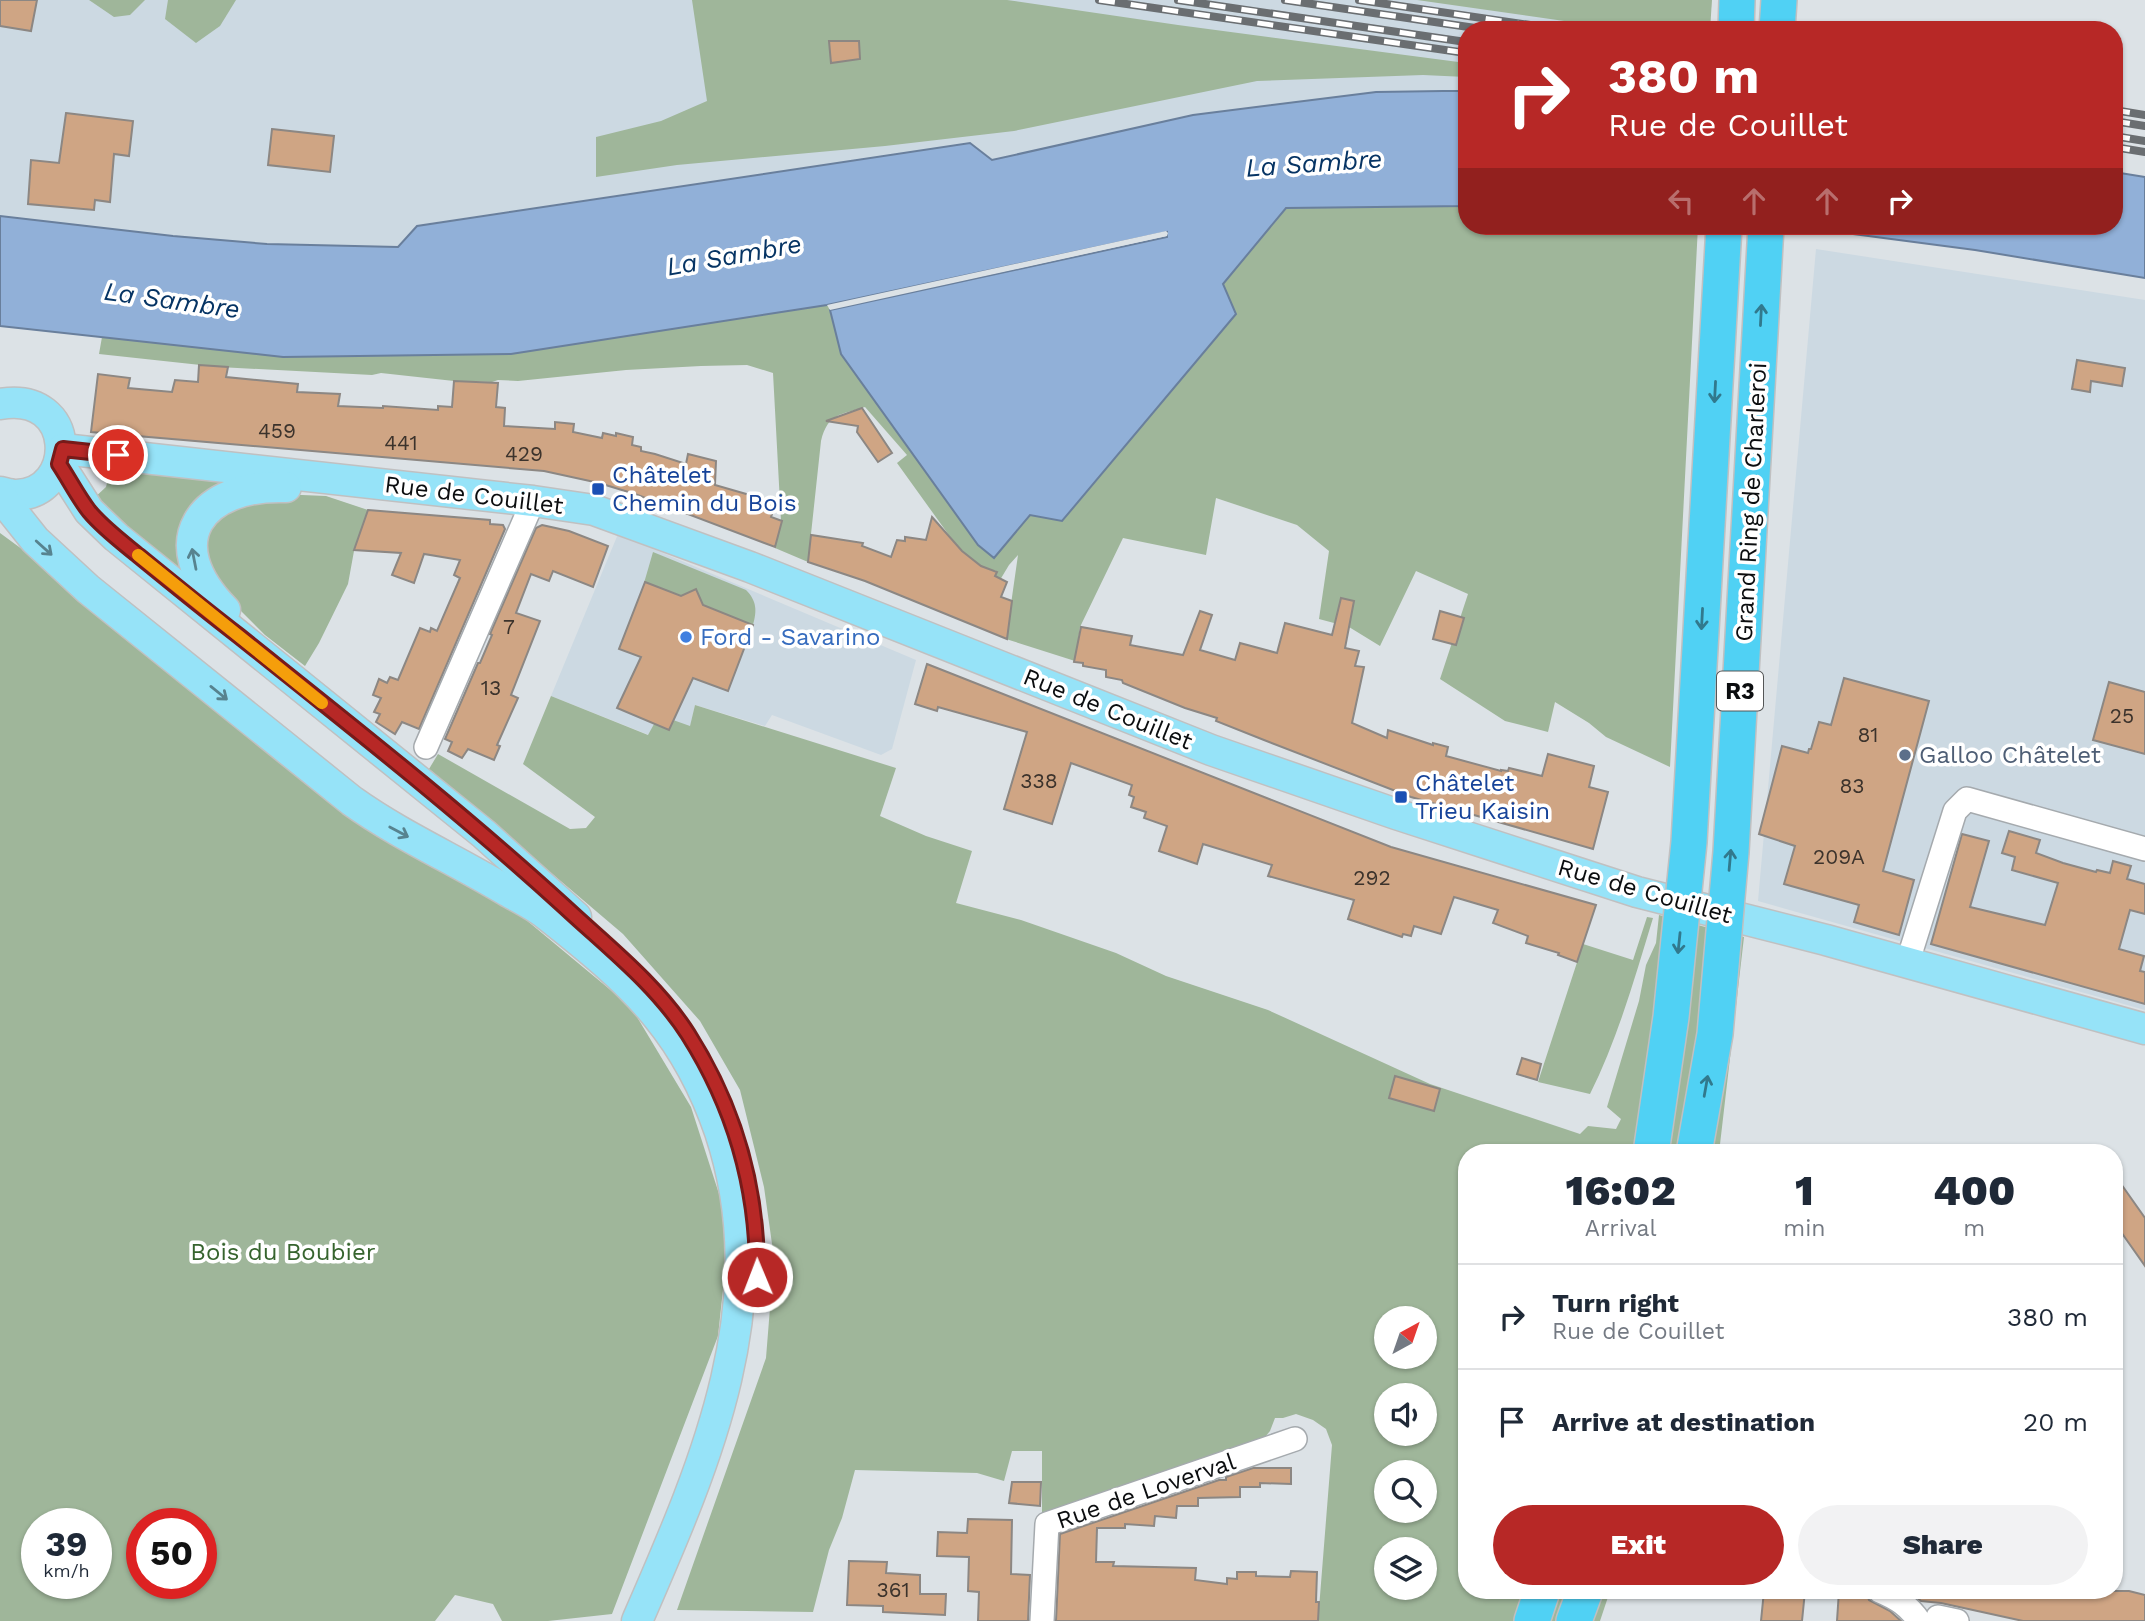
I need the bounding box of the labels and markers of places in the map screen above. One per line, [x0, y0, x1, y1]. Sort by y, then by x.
pin [88, 425, 148, 485]
place label: Châtelet Chemin du Bois [612, 461, 797, 517]
marker: Châtelet Chemin du Bois [590, 481, 606, 497]
place label: Ford - Savarino [700, 623, 880, 651]
marker: Ford - Savarino [678, 629, 694, 645]
place label: Galloo Châtelet [1919, 741, 2101, 769]
marker: Galloo Châtelet [1897, 747, 1913, 763]
place label: Châtelet Trieu Kaisin [1415, 769, 1550, 825]
marker: Châtelet Trieu Kaisin [1393, 789, 1409, 805]

